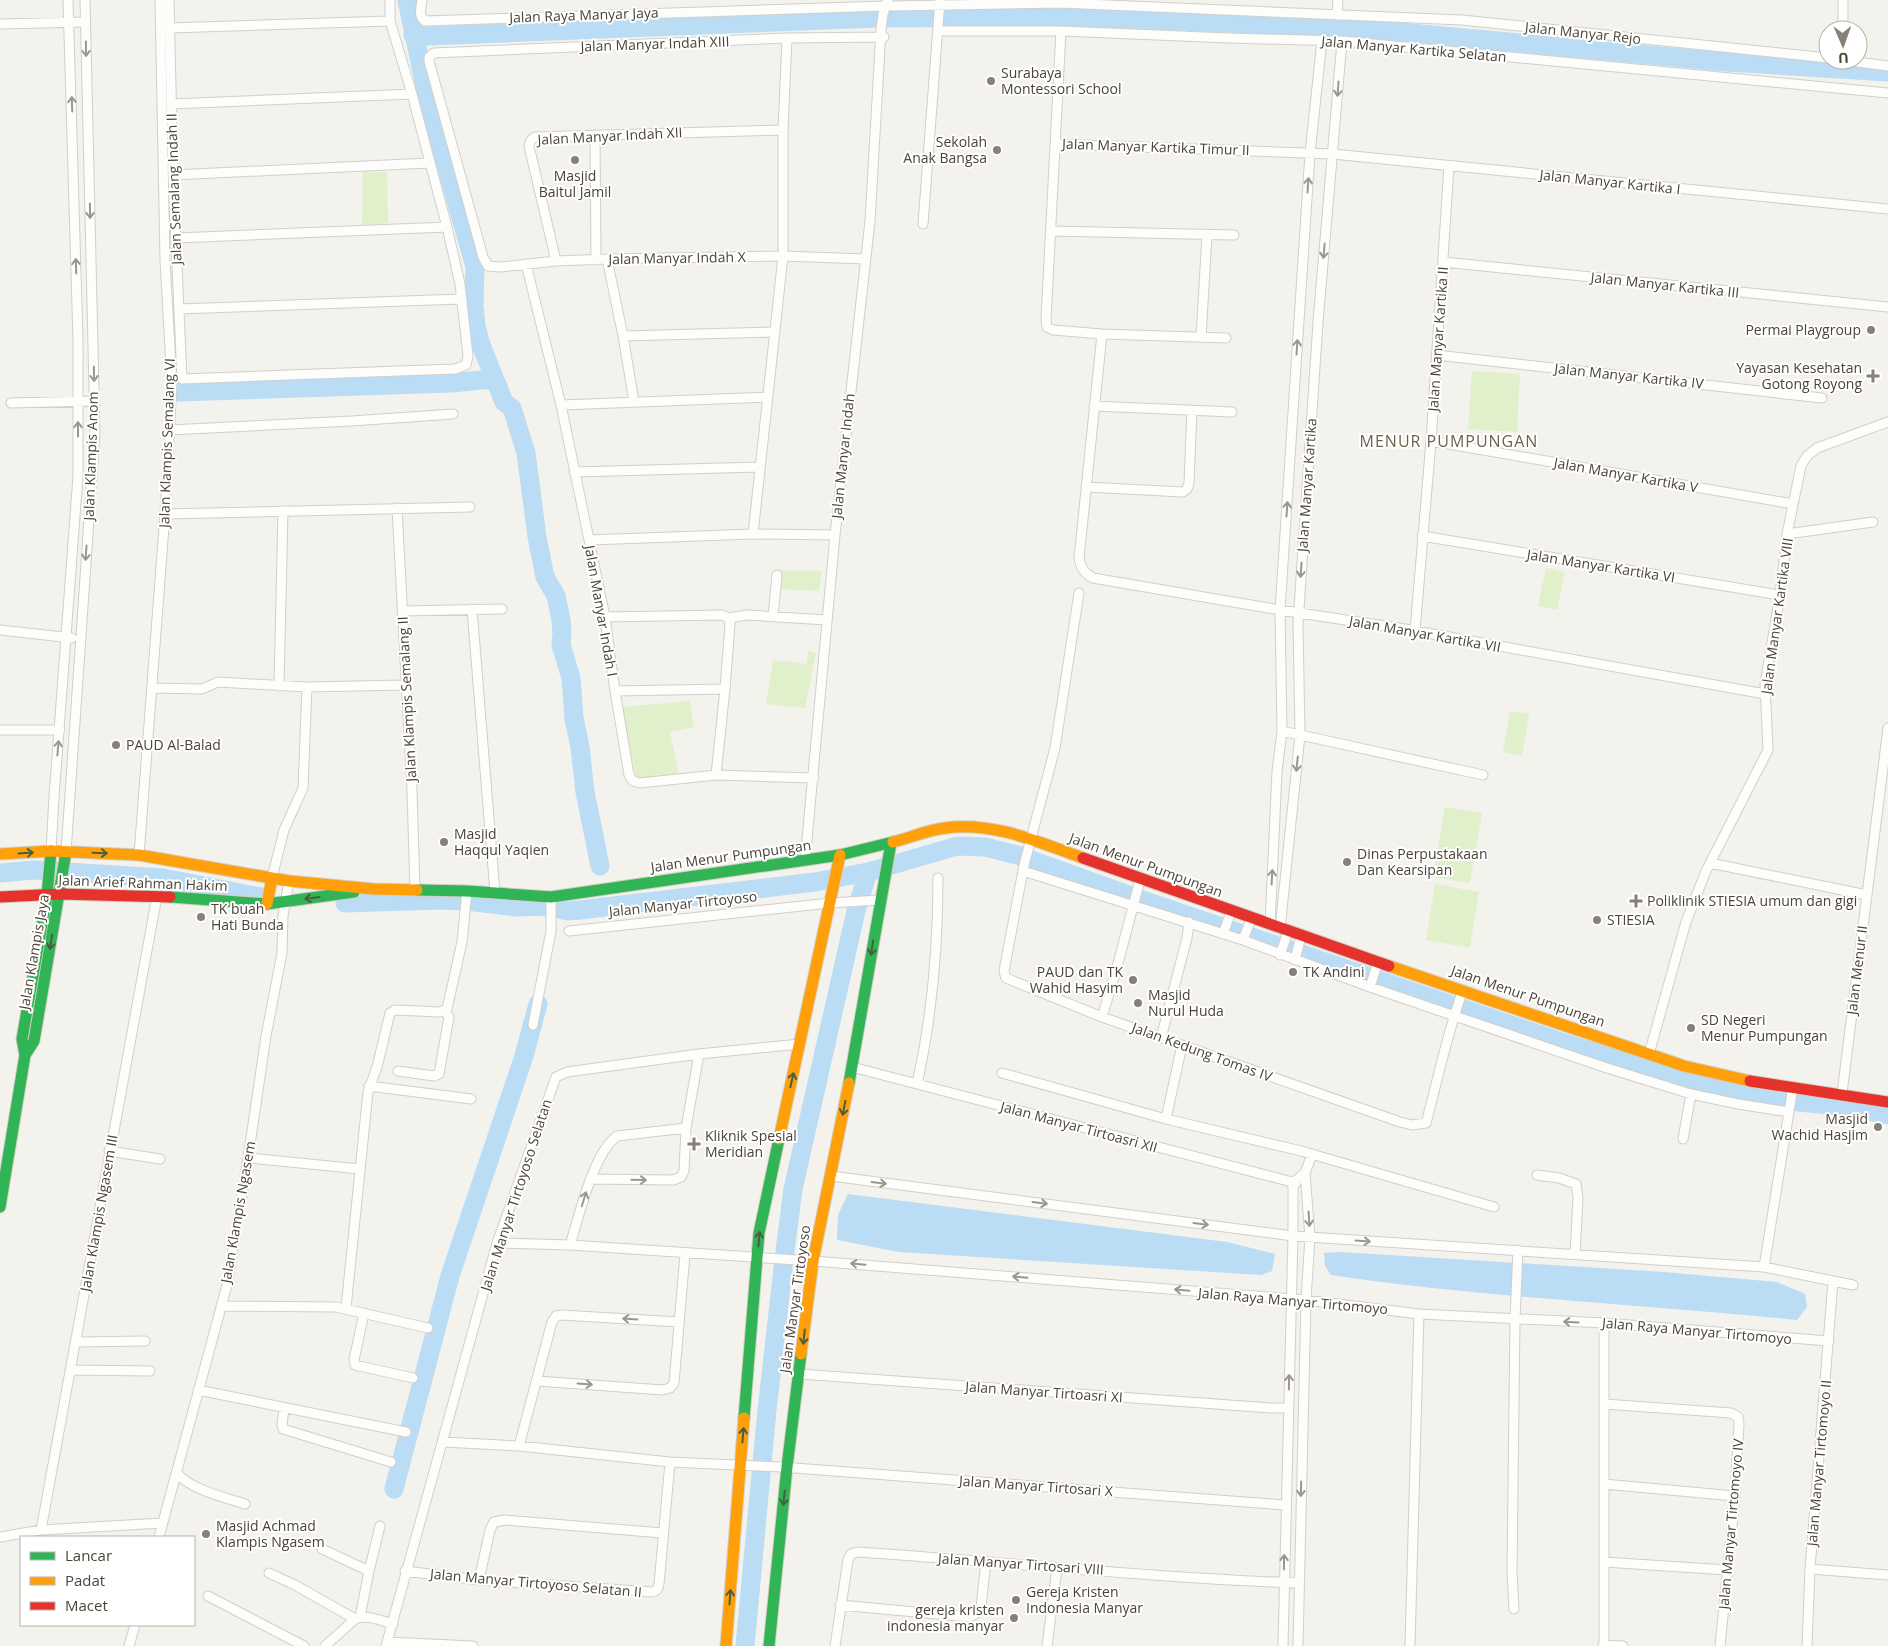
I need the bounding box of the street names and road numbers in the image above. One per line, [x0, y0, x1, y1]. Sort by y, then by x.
street label: Jalan Raya Manyar Jaya [507, 2, 659, 27]
street label: Jalan Manyar Rejo [1522, 17, 1642, 48]
street label: Jalan Manyar Indah XIII [578, 31, 730, 56]
street label: Jalan Manyar Kartika Selatan [1319, 31, 1507, 66]
street label: Jalan Semalang Indah II [161, 113, 186, 267]
street label: Jalan Manyar Indah XII [535, 122, 683, 149]
street label: Jalan Manyar Kartika Timur II [1060, 134, 1250, 159]
street label: Jalan Manyar Kartika I [1537, 164, 1681, 198]
street label: Jalan Manyar Indah X [606, 247, 747, 268]
street label: Jalan Manyar Kartika II [1423, 266, 1452, 414]
street label: Jalan Manyar Kartika III [1588, 267, 1740, 302]
street label: Jalan Klampis Semalang VI [154, 358, 179, 530]
street label: Jalan Manyar Kartika IV [1552, 358, 1705, 393]
street label: Jalan Klampis Anom [79, 391, 102, 523]
street label: Jalan Manyar Indah [826, 392, 859, 521]
street label: Jalan Manyar Kartika [1292, 418, 1321, 554]
street label: Jalan Manyar Kartika V [1551, 452, 1700, 497]
street label: Jalan Manyar Kartika VIII [1756, 537, 1797, 697]
street label: Jalan Manyar Indah I [580, 542, 622, 678]
street label: Jalan Manyar Kartika VI [1524, 544, 1677, 587]
street label: Jalan Manyar Kartika VII [1346, 610, 1502, 656]
street label: Jalan Klampis Semalang II [393, 616, 420, 784]
street label: Jalan Menur Pumpungan [1065, 827, 1225, 901]
street label: Jalan Menur Pumpungan [648, 835, 812, 876]
street label: Jalan Arief Rahman Hakim [56, 870, 228, 895]
street label: Jalan Manyar Tirtoyoso [606, 886, 758, 921]
street label: Jalan Klampis Jaya [14, 893, 53, 1013]
street label: Jalan Menur II [1841, 924, 1871, 1018]
street label: Jalan Menur Pumpungan [1447, 960, 1608, 1031]
street label: Jalan Kedung Tomas IV [1128, 1017, 1276, 1086]
street label: Jalan Manyar Tirtoyoso Selatan [475, 1096, 556, 1295]
street label: Jalan Manyar Tirtoasri XII [997, 1096, 1160, 1157]
street label: Jalan Klampis Ngasem III [75, 1133, 122, 1295]
street label: Jalan Klampis Ngasem [215, 1139, 259, 1286]
street label: Jalan Manyar Tirtoyoso [774, 1224, 814, 1376]
street label: Jalan Raya Manyar Tirtomoyo [1195, 1283, 1389, 1318]
street label: Jalan Raya Manyar Tirtomoyo [1599, 1313, 1793, 1348]
street label: Jalan Manyar Tirtoasri XI [963, 1376, 1123, 1406]
street label: Jalan Manyar Tirtomoyo II [1802, 1379, 1835, 1549]
street label: Jalan Manyar Tirtomoyo IV [1713, 1437, 1747, 1612]
street label: Jalan Manyar Tirtosari X [957, 1471, 1114, 1500]
street label: Jalan Manyar Tirtosari VIII [936, 1548, 1104, 1579]
street label: Jalan Manyar Tirtoyoso Selatan II [427, 1564, 643, 1601]

